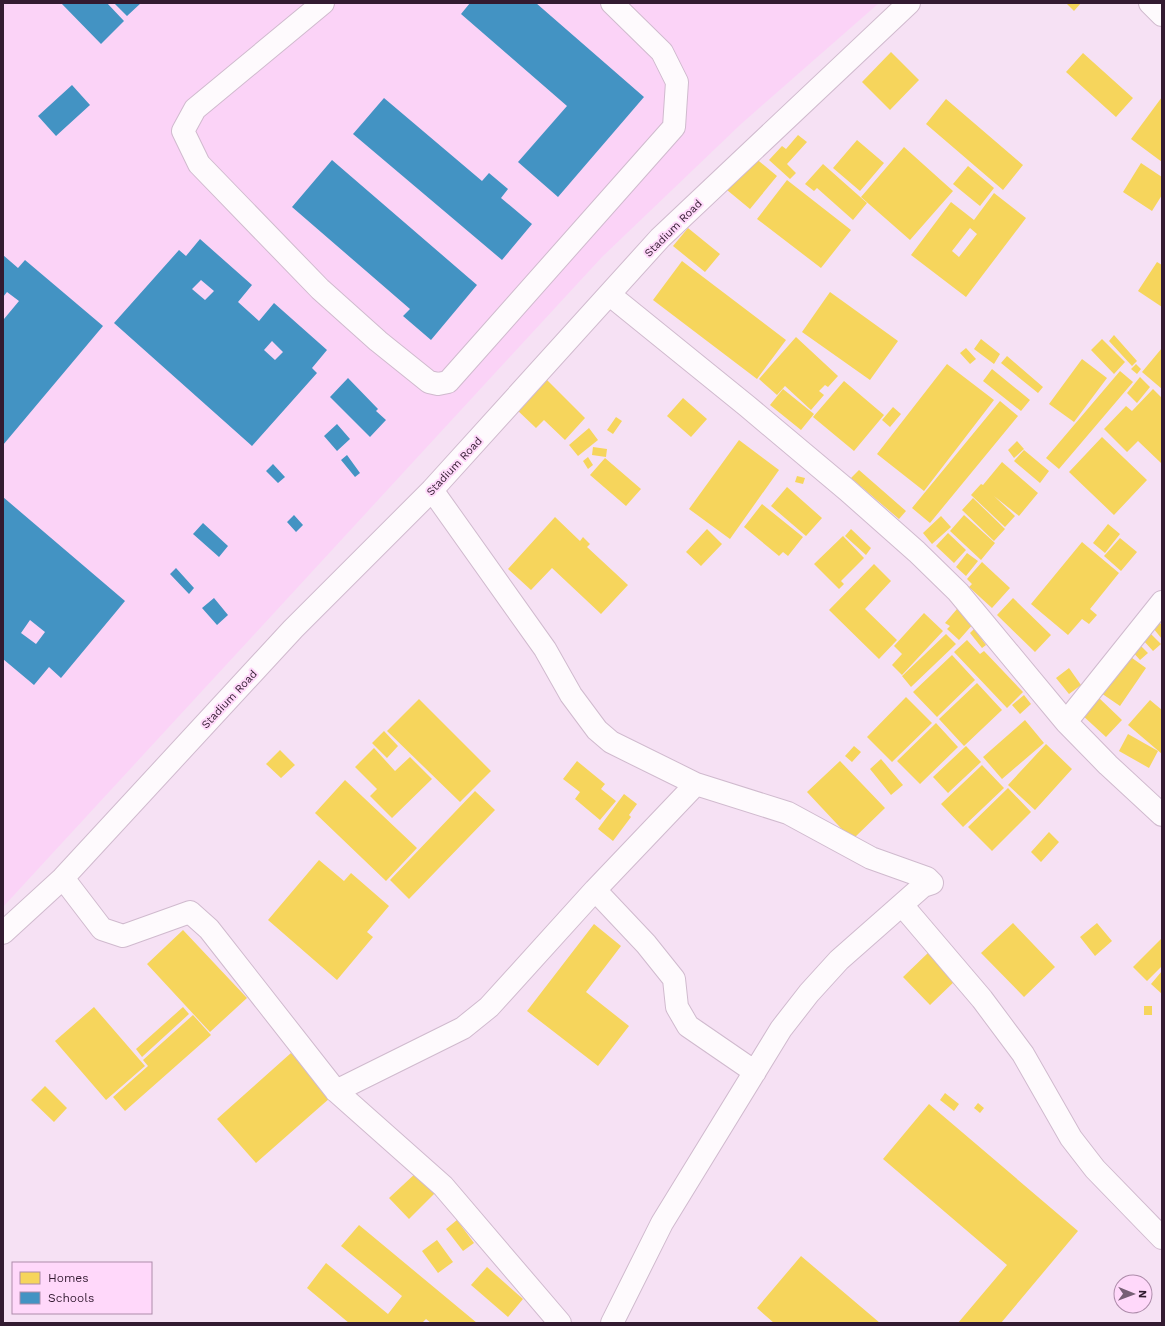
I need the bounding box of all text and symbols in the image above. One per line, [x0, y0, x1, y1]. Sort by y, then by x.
street label: Stadium Road [642, 197, 705, 260]
street label: Stadium Road [424, 434, 485, 498]
street label: Stadium Road [199, 667, 260, 731]
legend [12, 1262, 152, 1314]
text: Homes [48, 1271, 89, 1285]
north arrow [1113, 1274, 1153, 1314]
text: N [1136, 1290, 1149, 1298]
text: Schools [48, 1291, 94, 1305]

